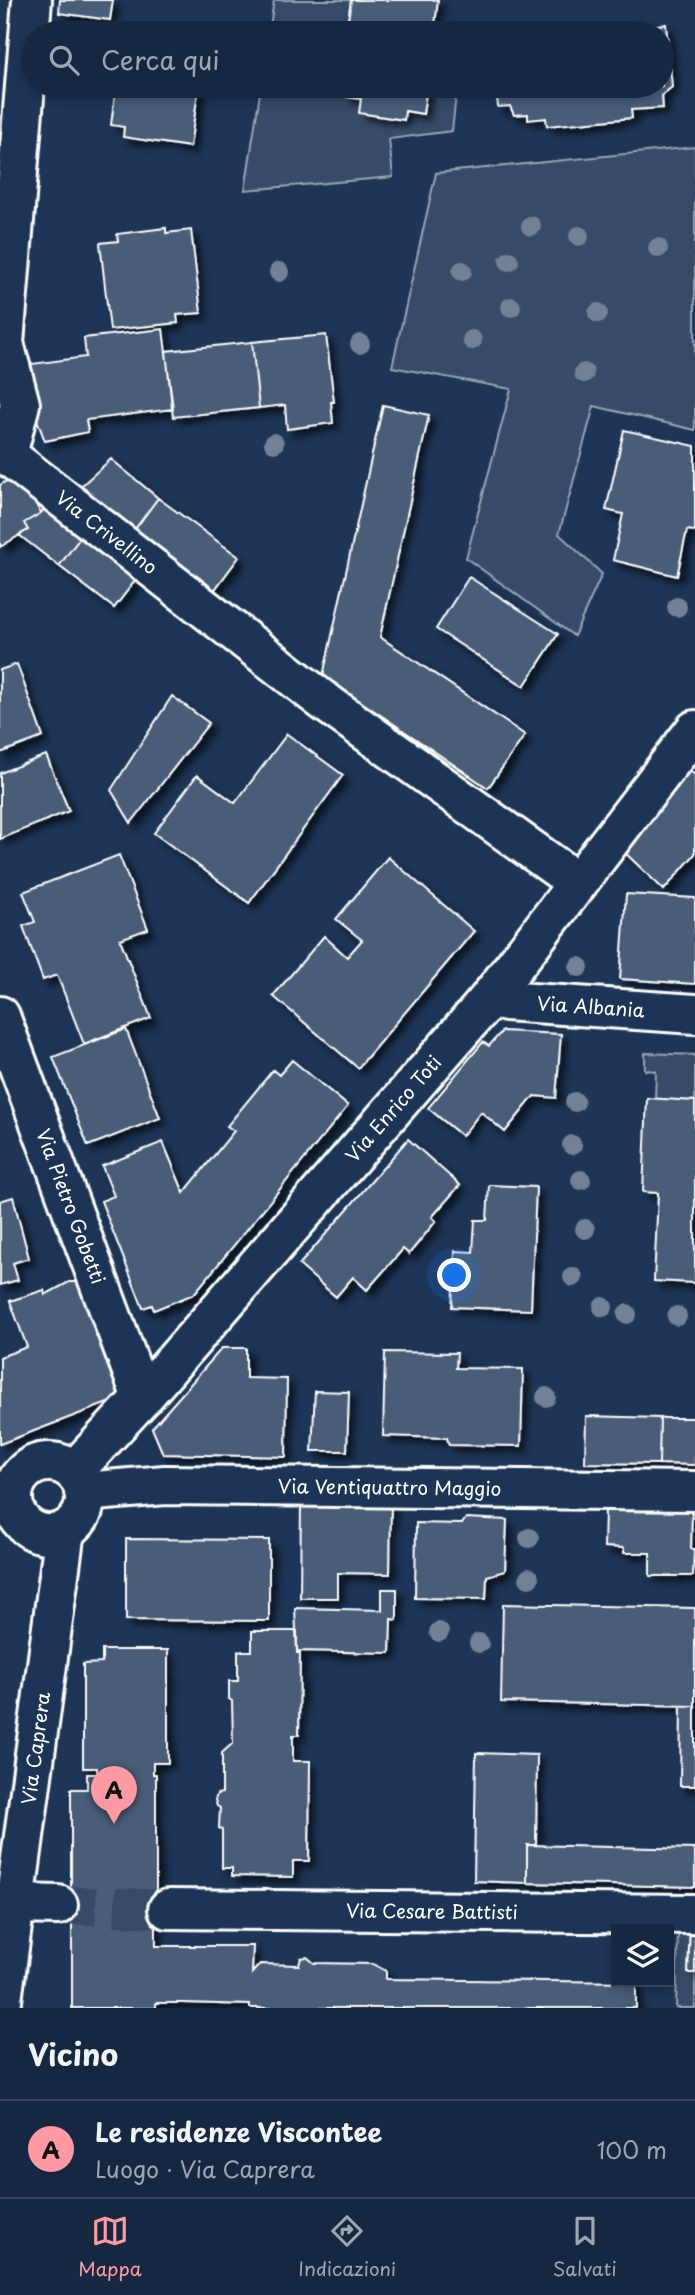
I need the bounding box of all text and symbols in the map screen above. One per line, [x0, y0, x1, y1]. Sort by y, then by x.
search box [21, 21, 674, 98]
text: Cerca qui [101, 40, 220, 79]
icon: search [45, 41, 83, 79]
street label: Via Crivellino [50, 483, 164, 580]
street label: Via Albania [536, 988, 646, 1024]
street label: Via Enrico Toti [338, 1048, 447, 1168]
street label: Via Pietro Gobetti [30, 1124, 113, 1288]
your location [437, 1258, 471, 1292]
street label: Via Ventiquattro Maggio [278, 1471, 502, 1502]
street label: Via Caprera [13, 1689, 56, 1806]
pin: A [91, 1766, 137, 1824]
street label: Via Cesare Battisti [346, 1896, 518, 1925]
map controls [611, 1924, 674, 1987]
button: layers [611, 1924, 674, 1987]
text: Vicino [28, 2031, 118, 2076]
text: Le residenze Viscontee [95, 2112, 382, 2151]
text: A [42, 2132, 60, 2167]
text: 100 m [597, 2132, 667, 2167]
text: Luogo · Via Caprera [95, 2151, 315, 2186]
tab: Mappa [78, 2212, 142, 2282]
tab: Indicazioni [298, 2212, 396, 2282]
tab: Salvati [553, 2212, 617, 2282]

